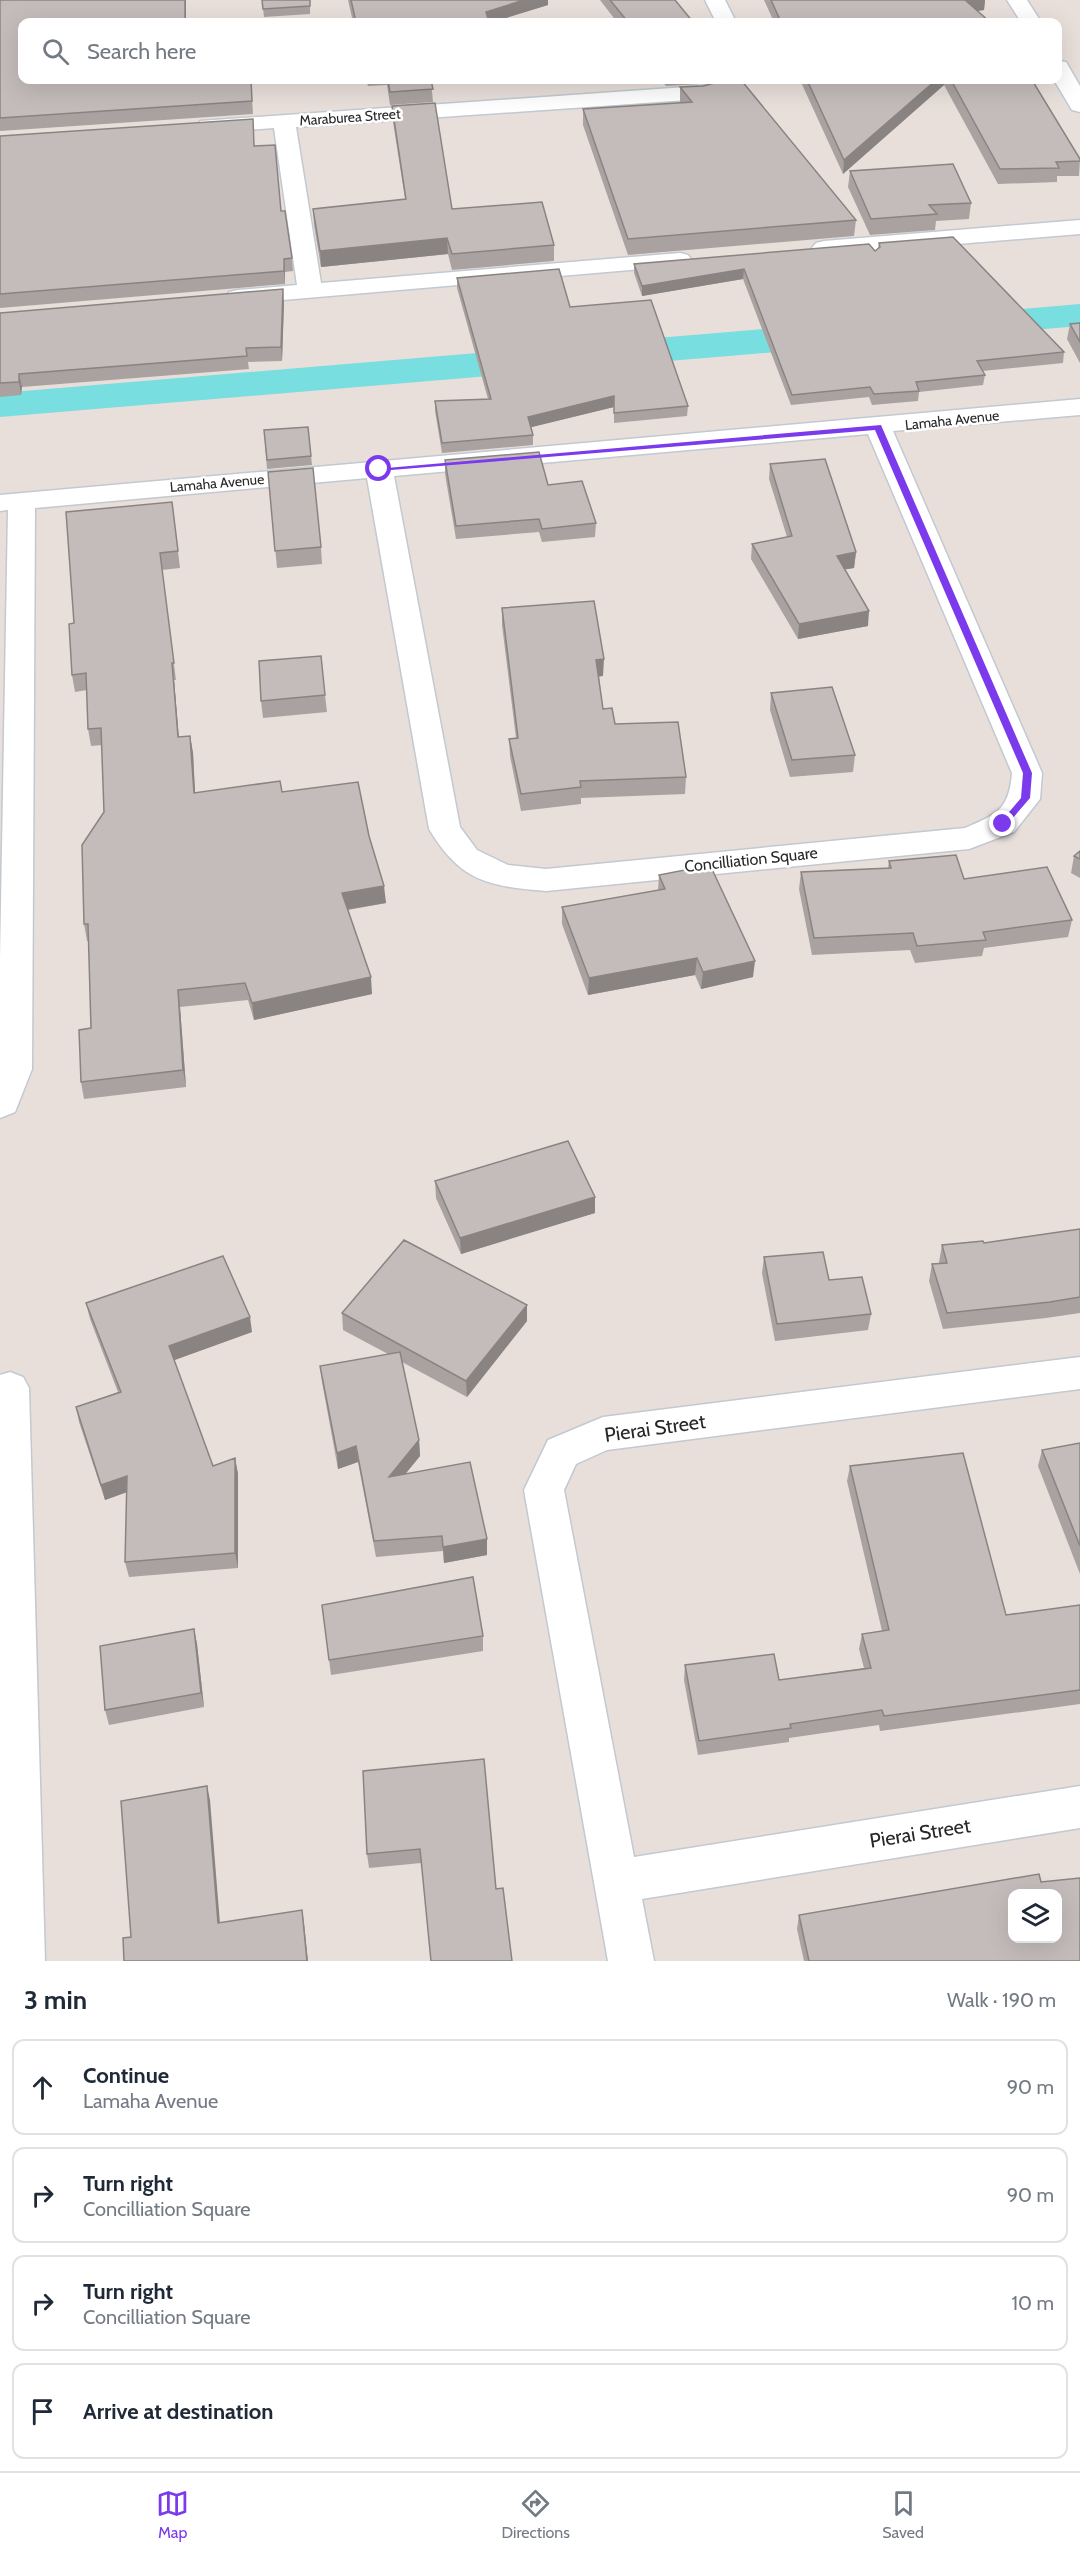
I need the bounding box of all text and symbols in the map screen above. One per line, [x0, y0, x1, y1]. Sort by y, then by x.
search box [18, 18, 1062, 84]
icon: search [39, 35, 72, 68]
text: Search here [87, 38, 196, 65]
street label: Maraburea Street [299, 104, 401, 130]
street label: Lamaha Avenue [904, 406, 1000, 434]
route start [365, 455, 391, 481]
street label: Lamaha Avenue [169, 470, 265, 496]
route end [989, 810, 1015, 836]
street label: Concilliation Square [683, 843, 819, 876]
street label: Pierai Street [603, 1409, 707, 1447]
street label: Pierai Street [868, 1813, 972, 1853]
map controls [1008, 1889, 1062, 1943]
button: layers [1008, 1889, 1062, 1943]
text: 3 min [24, 1984, 87, 2016]
text: Walk · 190 m [947, 1988, 1056, 2012]
text: Continue [83, 2062, 169, 2089]
icon: ahead [26, 2071, 59, 2104]
text: 90 m [1007, 2075, 1054, 2099]
text: Lamaha Avenue [83, 2089, 218, 2113]
text: Turn right [83, 2170, 173, 2197]
icon: right [26, 2179, 59, 2212]
text: 90 m [1007, 2183, 1054, 2207]
text: Concilliation Square [83, 2197, 250, 2221]
text: Turn right [83, 2278, 173, 2305]
icon: right [26, 2287, 59, 2320]
text: 10 m [1011, 2291, 1054, 2315]
text: Concilliation Square [83, 2305, 250, 2329]
icon: arrive [26, 2395, 59, 2428]
text: Arrive at destination [83, 2398, 273, 2425]
tab: Map [156, 2487, 189, 2542]
tab: Directions [502, 2487, 570, 2542]
tab: Saved [882, 2487, 924, 2542]

